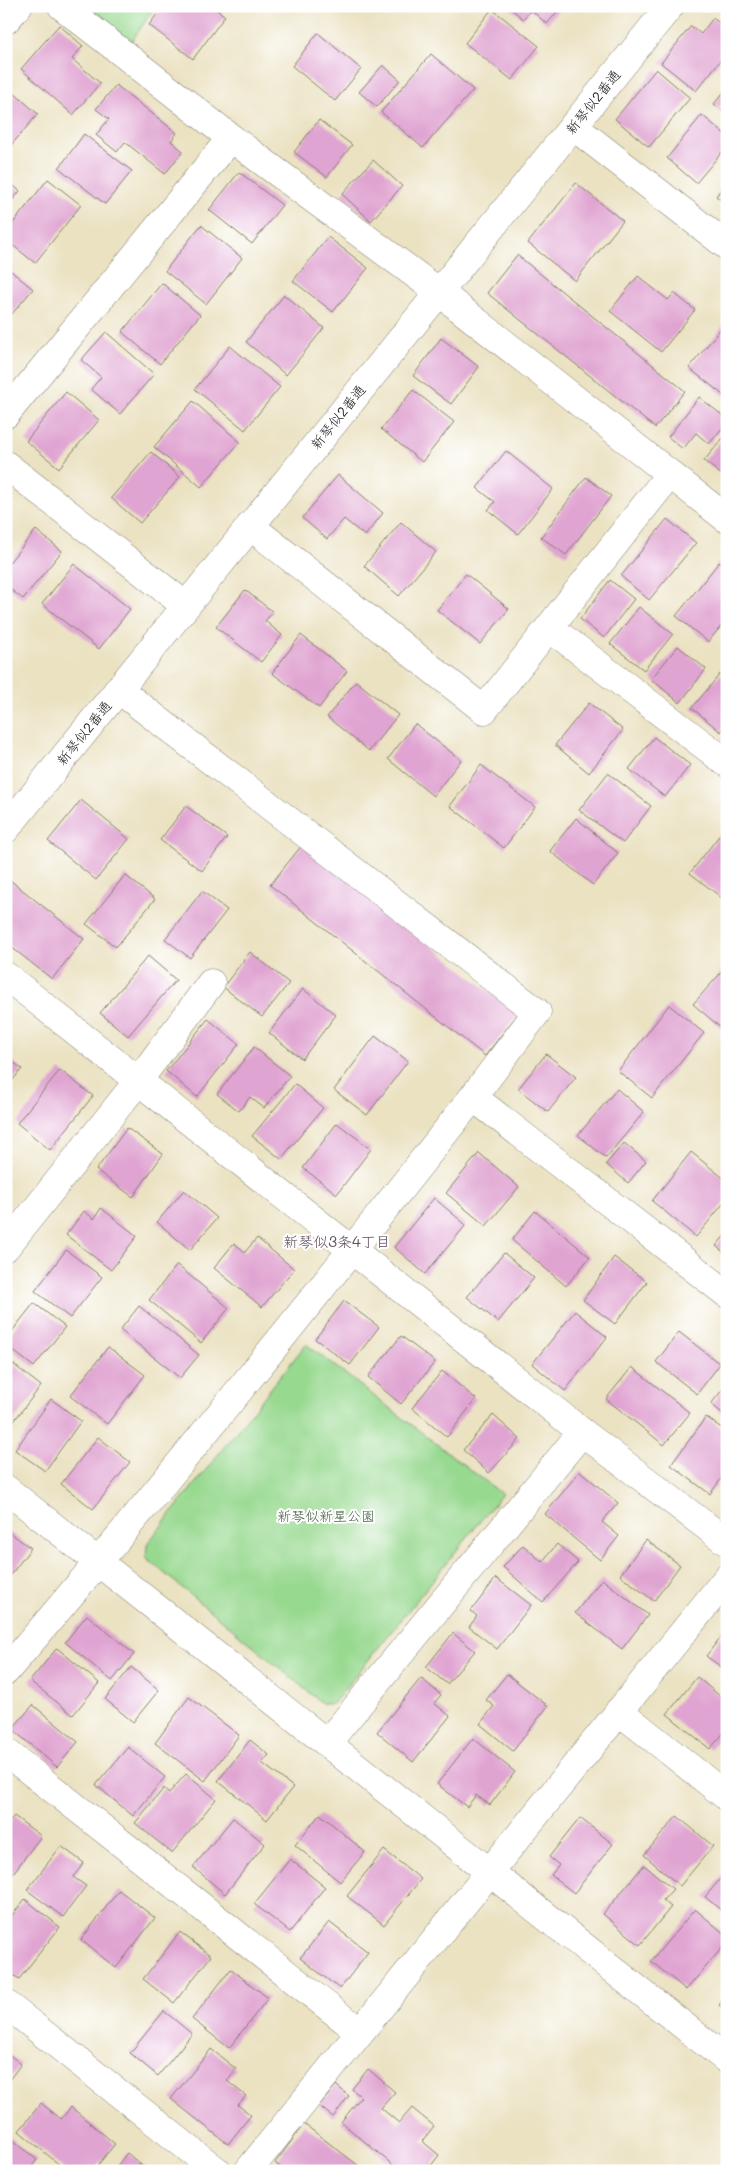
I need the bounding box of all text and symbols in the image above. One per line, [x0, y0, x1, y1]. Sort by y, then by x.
street label: 新琴似2番通 [561, 65, 624, 138]
street label: 新琴似2番通 [306, 380, 369, 453]
street label: 新琴似2番通 [52, 696, 115, 769]
district label: 新琴似3条4丁目 [283, 1231, 391, 1251]
park label: 新琴似新星公園 [277, 1506, 375, 1525]

